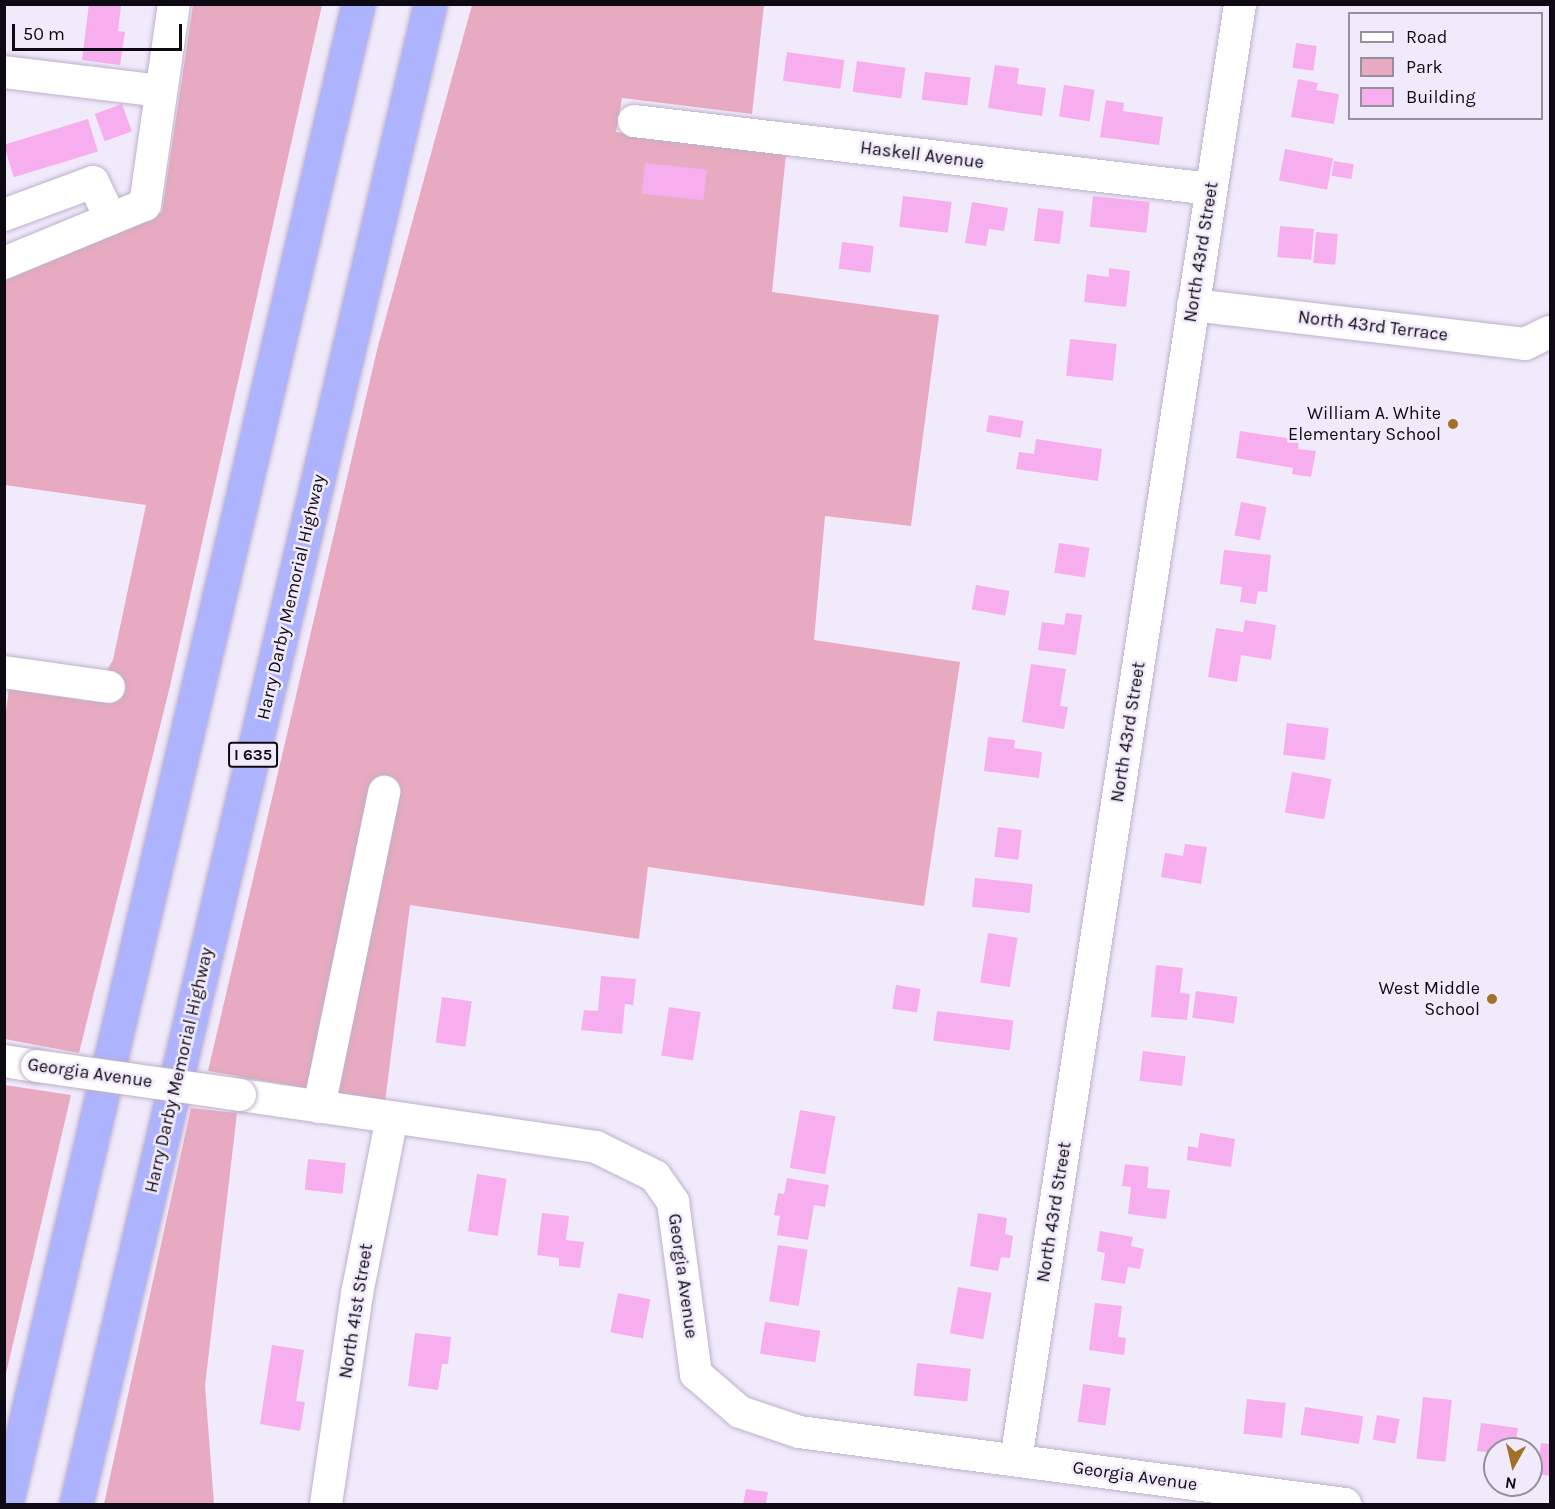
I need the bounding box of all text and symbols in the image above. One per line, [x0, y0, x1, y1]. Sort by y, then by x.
scale bar [15, 12, 184, 50]
legend [1348, 12, 1543, 120]
text: 50 m [23, 23, 65, 45]
text: Road [1406, 26, 1447, 48]
text: Park [1406, 56, 1443, 78]
text: Building [1406, 86, 1476, 108]
street label: Haskell Avenue [859, 137, 985, 173]
street label: North 43rd Street [1179, 180, 1223, 324]
street label: North 43rd Terrace [1297, 306, 1449, 346]
place label: William A. White Elementary School [1288, 403, 1441, 446]
marker: William A. White Elementary School [1446, 417, 1460, 431]
street label: Harry Darby Memorial Highway [252, 472, 330, 722]
street label: North 43rd Street [1106, 660, 1150, 804]
road number: I 635 [228, 742, 278, 768]
street label: Harry Darby Memorial Highway [140, 945, 218, 1195]
place label: West Middle School [1379, 978, 1480, 1020]
marker: West Middle School [1485, 992, 1499, 1006]
street label: Georgia Avenue [26, 1054, 154, 1092]
street label: North 43rd Street [1032, 1140, 1076, 1284]
street label: Georgia Avenue [664, 1212, 702, 1340]
street label: North 41st Street [335, 1242, 377, 1380]
north arrow [1483, 1437, 1543, 1497]
street label: Georgia Avenue [1071, 1457, 1199, 1495]
text: N [1504, 1473, 1518, 1494]

